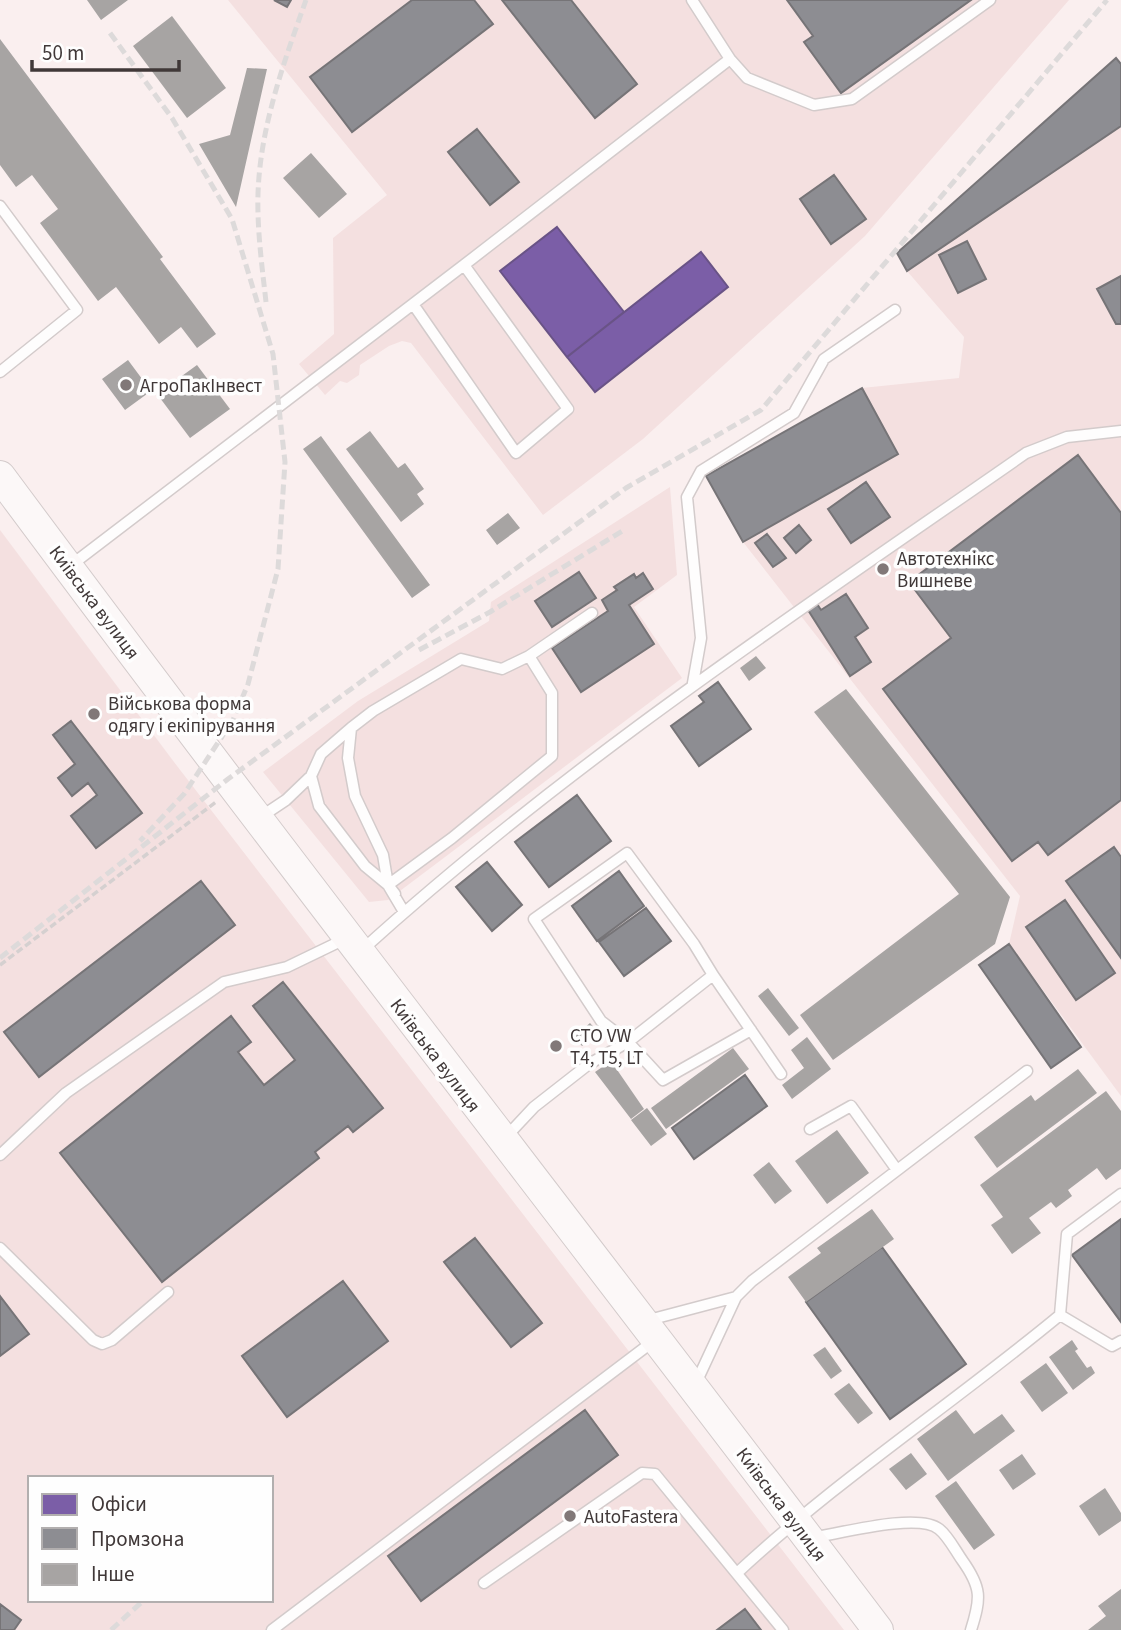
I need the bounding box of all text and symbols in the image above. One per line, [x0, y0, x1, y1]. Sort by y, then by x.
scale bar [32, 28, 178, 72]
text: 50 m [42, 38, 84, 68]
place label: АгроПакІнвест [140, 373, 262, 400]
marker: АгроПакІнвест [118, 377, 134, 393]
street label: Київська вулиця [42, 540, 146, 665]
place label: Автотехнікс Вишневе [897, 546, 995, 595]
marker: Автотехнікс Вишневе [875, 561, 891, 577]
place label: Військова форма одягу і екіпірування [108, 691, 275, 740]
marker: Військова форма одягу і екіпірування [86, 706, 102, 722]
street label: Київська вулиця [383, 993, 487, 1118]
place label: СТО VW T4, T5, LT [570, 1023, 643, 1072]
marker: СТО VW T4, T5, LT [548, 1038, 564, 1054]
street label: Київська вулиця [729, 1442, 833, 1567]
legend [28, 1476, 273, 1602]
text: Офіси [91, 1489, 147, 1519]
place label: AutoFastera [584, 1504, 678, 1531]
marker: AutoFastera [562, 1508, 578, 1524]
text: Промзона [91, 1524, 184, 1554]
text: Інше [91, 1559, 134, 1589]

